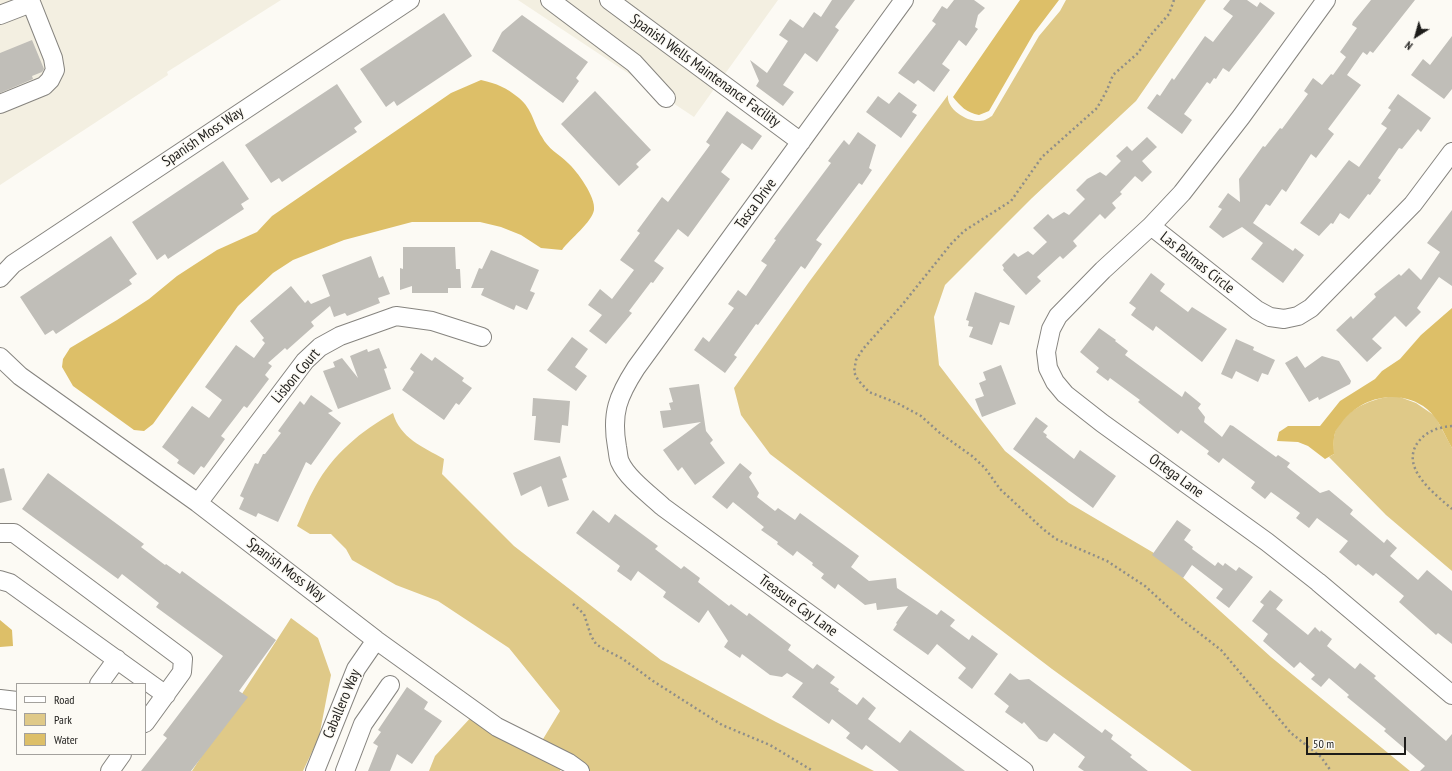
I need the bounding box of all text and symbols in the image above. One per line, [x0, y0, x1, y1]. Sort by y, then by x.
street label: Spanish Wells Maintenance Facility [626, 11, 784, 131]
north arrow [1396, 16, 1436, 56]
text: N [1402, 38, 1415, 53]
street label: Spanish Moss Way [159, 103, 247, 171]
street label: Tasca Drive [732, 175, 780, 233]
street label: Las Palmas Circle [1156, 228, 1238, 298]
street label: Lisbon Court [268, 345, 324, 407]
street label: Ortega Lane [1145, 450, 1207, 502]
street label: Spanish Moss Way [243, 534, 329, 606]
street label: Treasure Cay Lane [755, 571, 841, 641]
street label: Caballero Way [319, 667, 365, 741]
legend [16, 683, 146, 755]
text: Road [54, 692, 74, 707]
text: Park [54, 712, 72, 727]
scale bar [1308, 729, 1408, 755]
text: Water [54, 732, 78, 747]
text: 50 m [1313, 736, 1334, 751]

